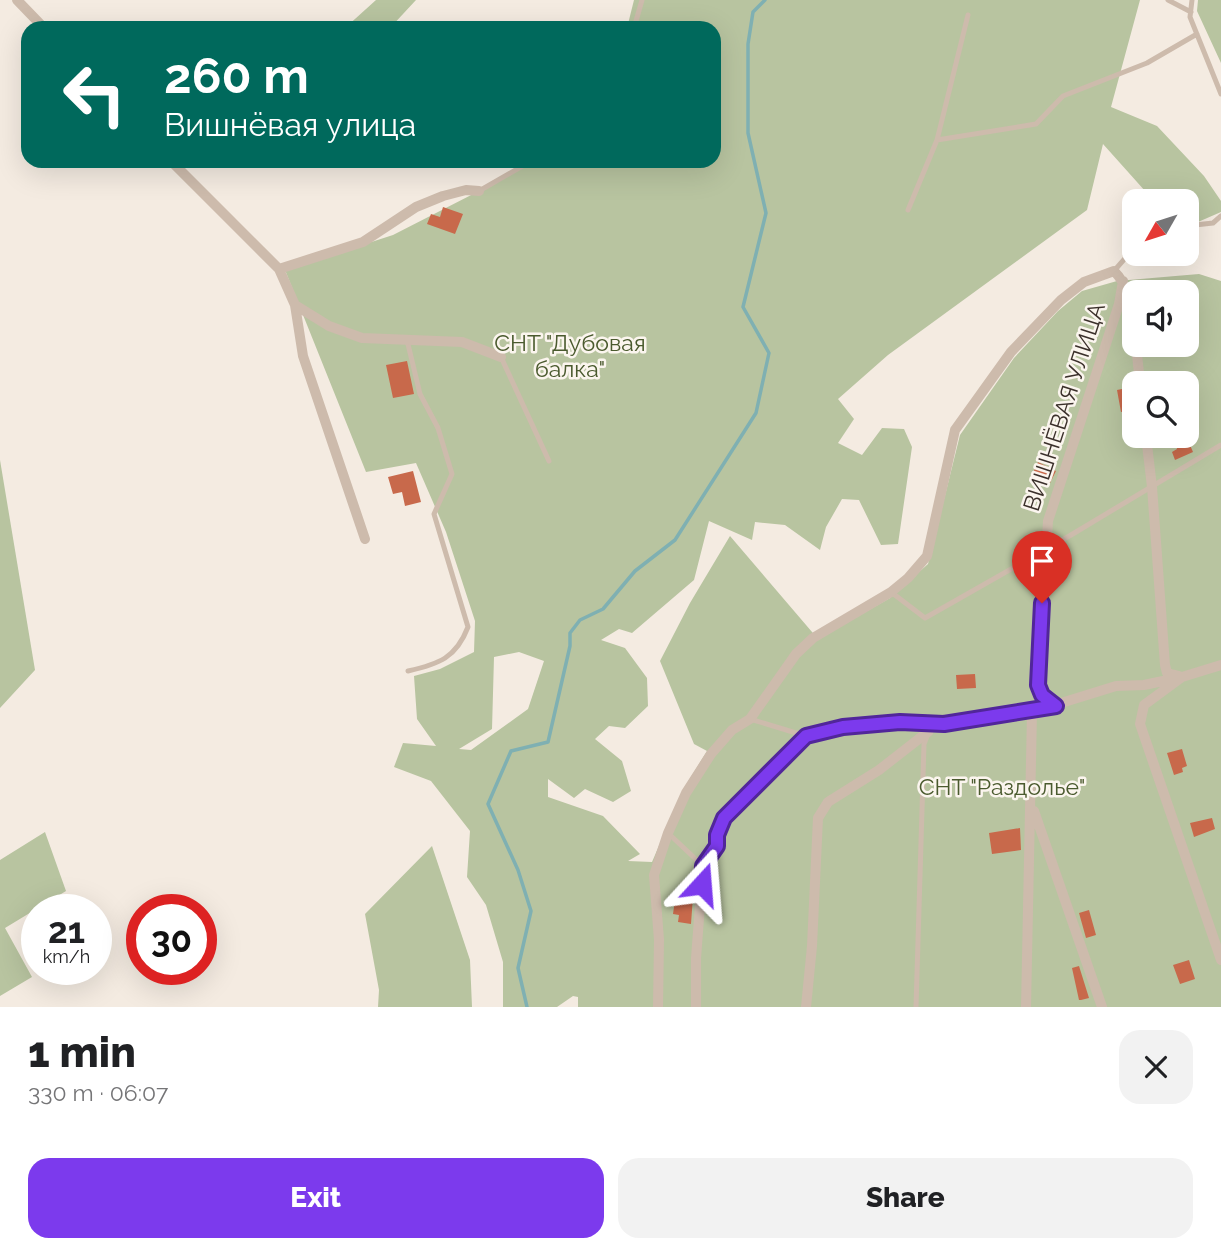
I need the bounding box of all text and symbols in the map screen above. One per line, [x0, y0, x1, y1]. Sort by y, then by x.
text: 260 m [164, 47, 309, 104]
icon: left [49, 49, 140, 140]
text: Вишнёвая улица [164, 106, 416, 143]
north arrow [1122, 189, 1199, 266]
map controls [1122, 189, 1199, 448]
button: sound [1122, 280, 1199, 357]
street label: ВИШНЁВАЯ УЛИЦА [1017, 299, 1110, 514]
park label: СНТ "Дубовая балка" [494, 329, 646, 382]
button: search [1122, 371, 1199, 448]
pin [1012, 531, 1072, 603]
icon: arrive [1023, 542, 1061, 580]
park label: СНТ "Раздолье" [919, 773, 1085, 800]
position arrow [665, 847, 739, 921]
speed limit sign: 30 [126, 894, 217, 985]
text: 21 [48, 910, 85, 951]
text: km/h [43, 946, 90, 967]
text: 1 min [28, 1028, 136, 1077]
button: close [1119, 1030, 1193, 1104]
text: 330 m · 06:07 [28, 1079, 168, 1106]
button: Exit [28, 1158, 604, 1238]
button: Share [618, 1158, 1193, 1238]

